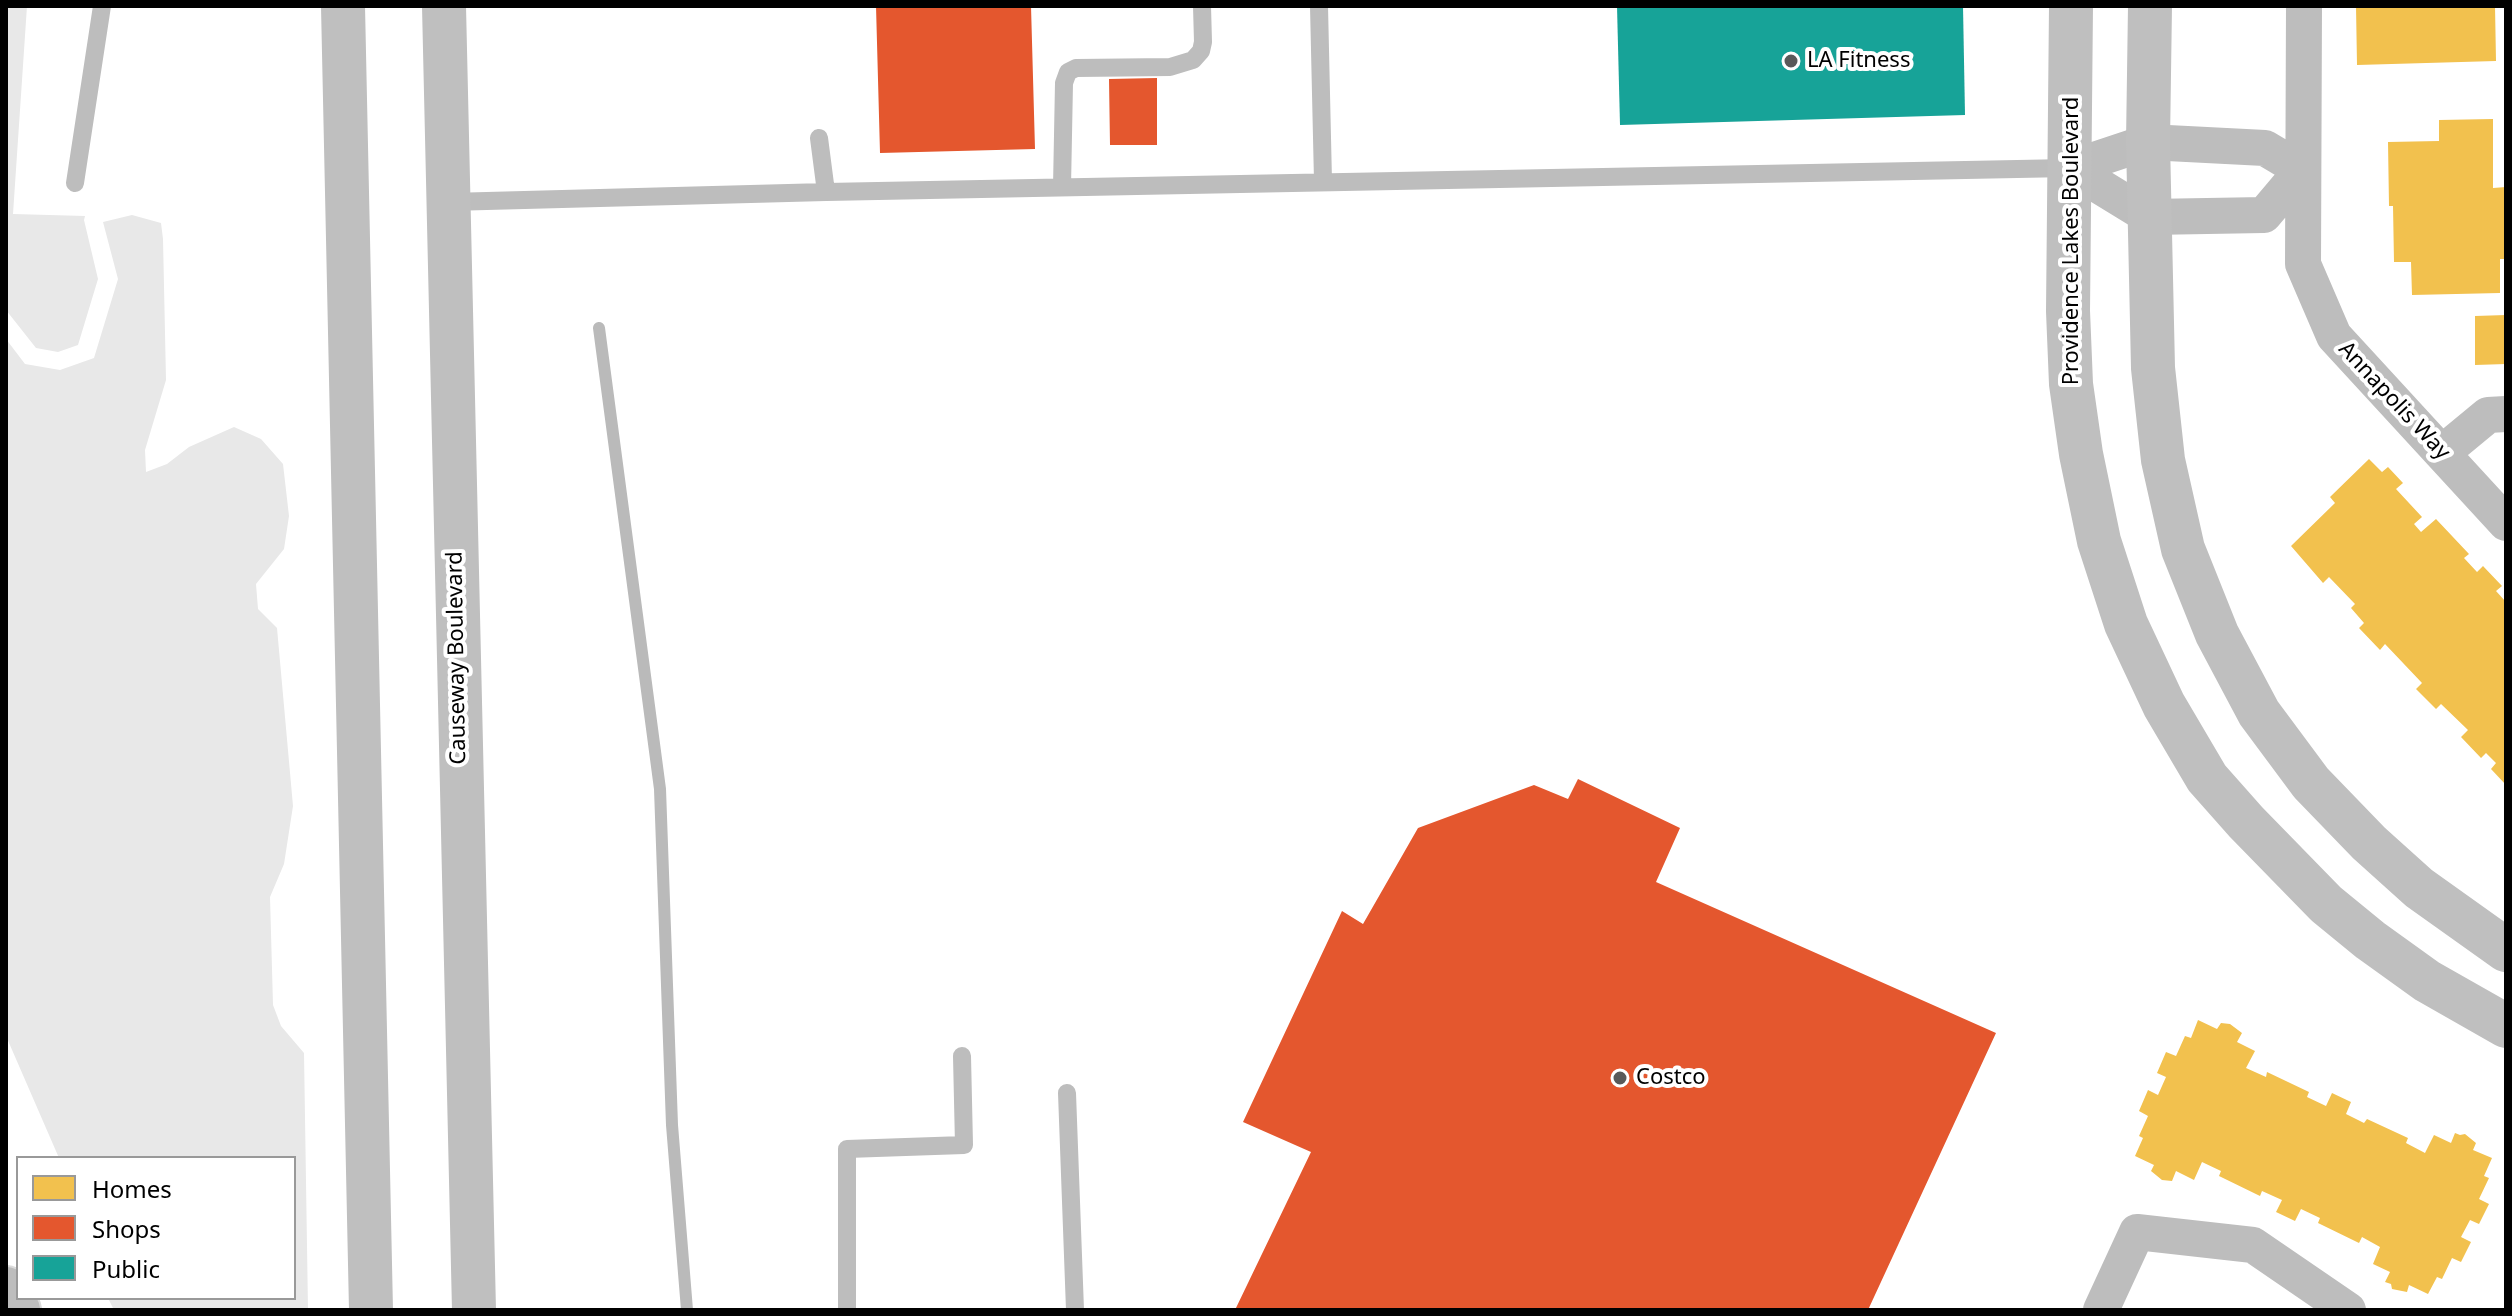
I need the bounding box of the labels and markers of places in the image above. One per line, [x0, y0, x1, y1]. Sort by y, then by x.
place label: LA Fitness [1807, 48, 1910, 74]
marker: LA Fitness [1782, 52, 1800, 70]
place label: Costco [1636, 1065, 1706, 1091]
marker: Costco [1611, 1069, 1629, 1087]

